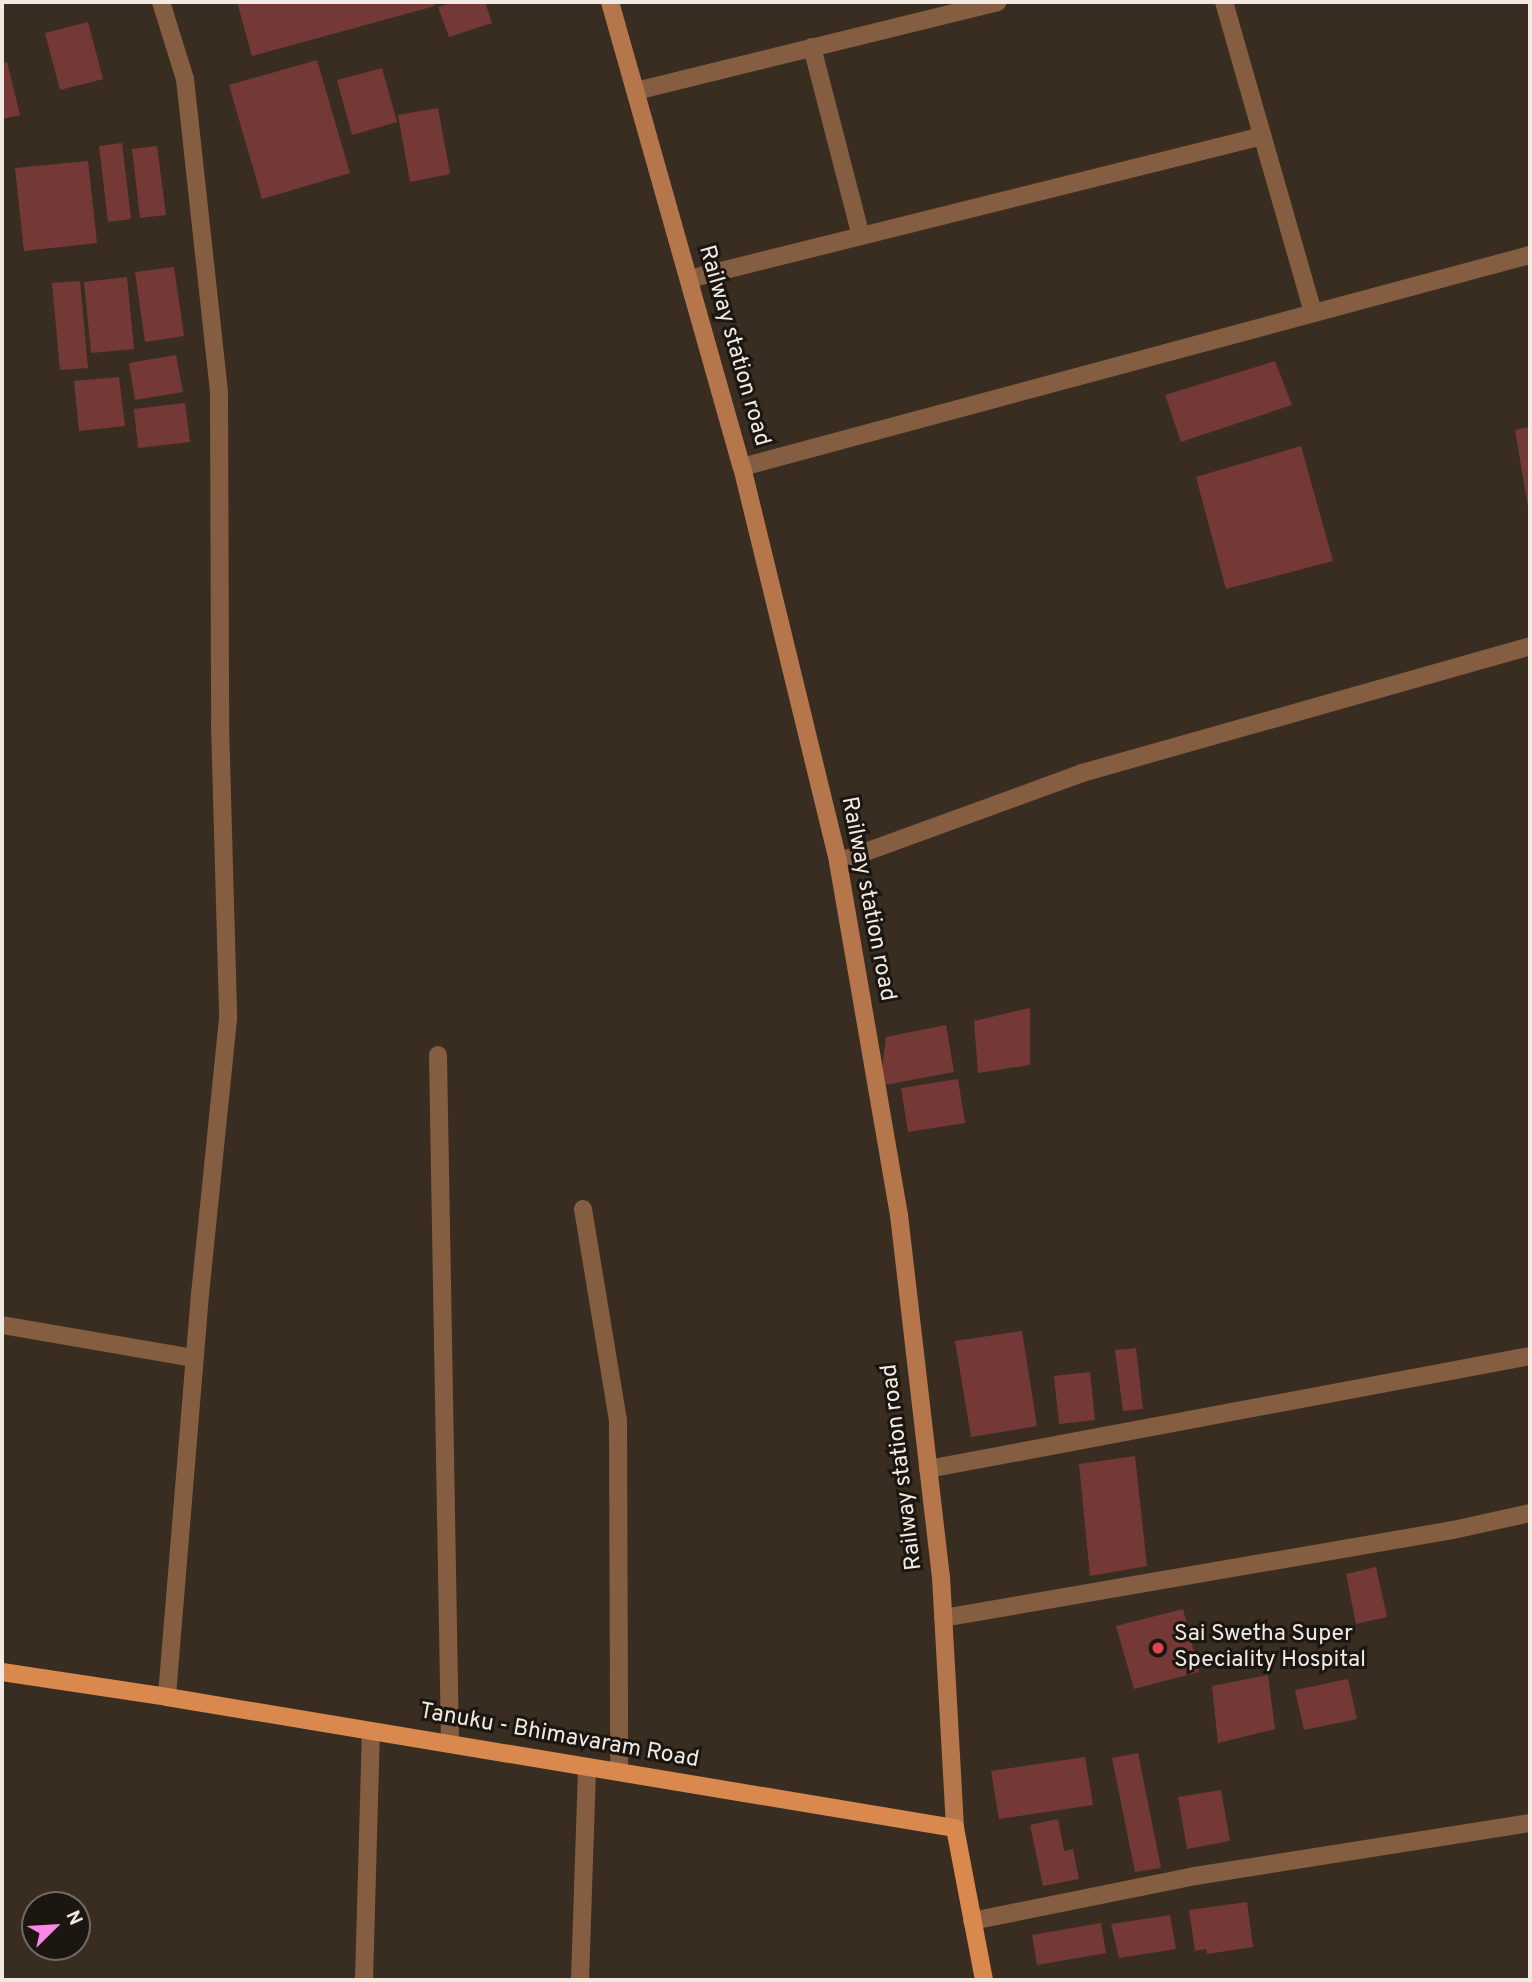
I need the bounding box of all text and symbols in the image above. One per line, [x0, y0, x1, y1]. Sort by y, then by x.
street label: Railway station road [691, 242, 775, 450]
street label: Railway station road [834, 794, 900, 1004]
street label: Railway station road [877, 1362, 929, 1572]
place label: Sai Swetha Super Speciality Hospital [1174, 1621, 1366, 1675]
marker: Sai Swetha Super Speciality Hospital [1148, 1638, 1168, 1658]
street label: Tanuku - Bhimavaram Road [417, 1699, 701, 1775]
north arrow [21, 1891, 91, 1961]
text: N [60, 1907, 87, 1929]

